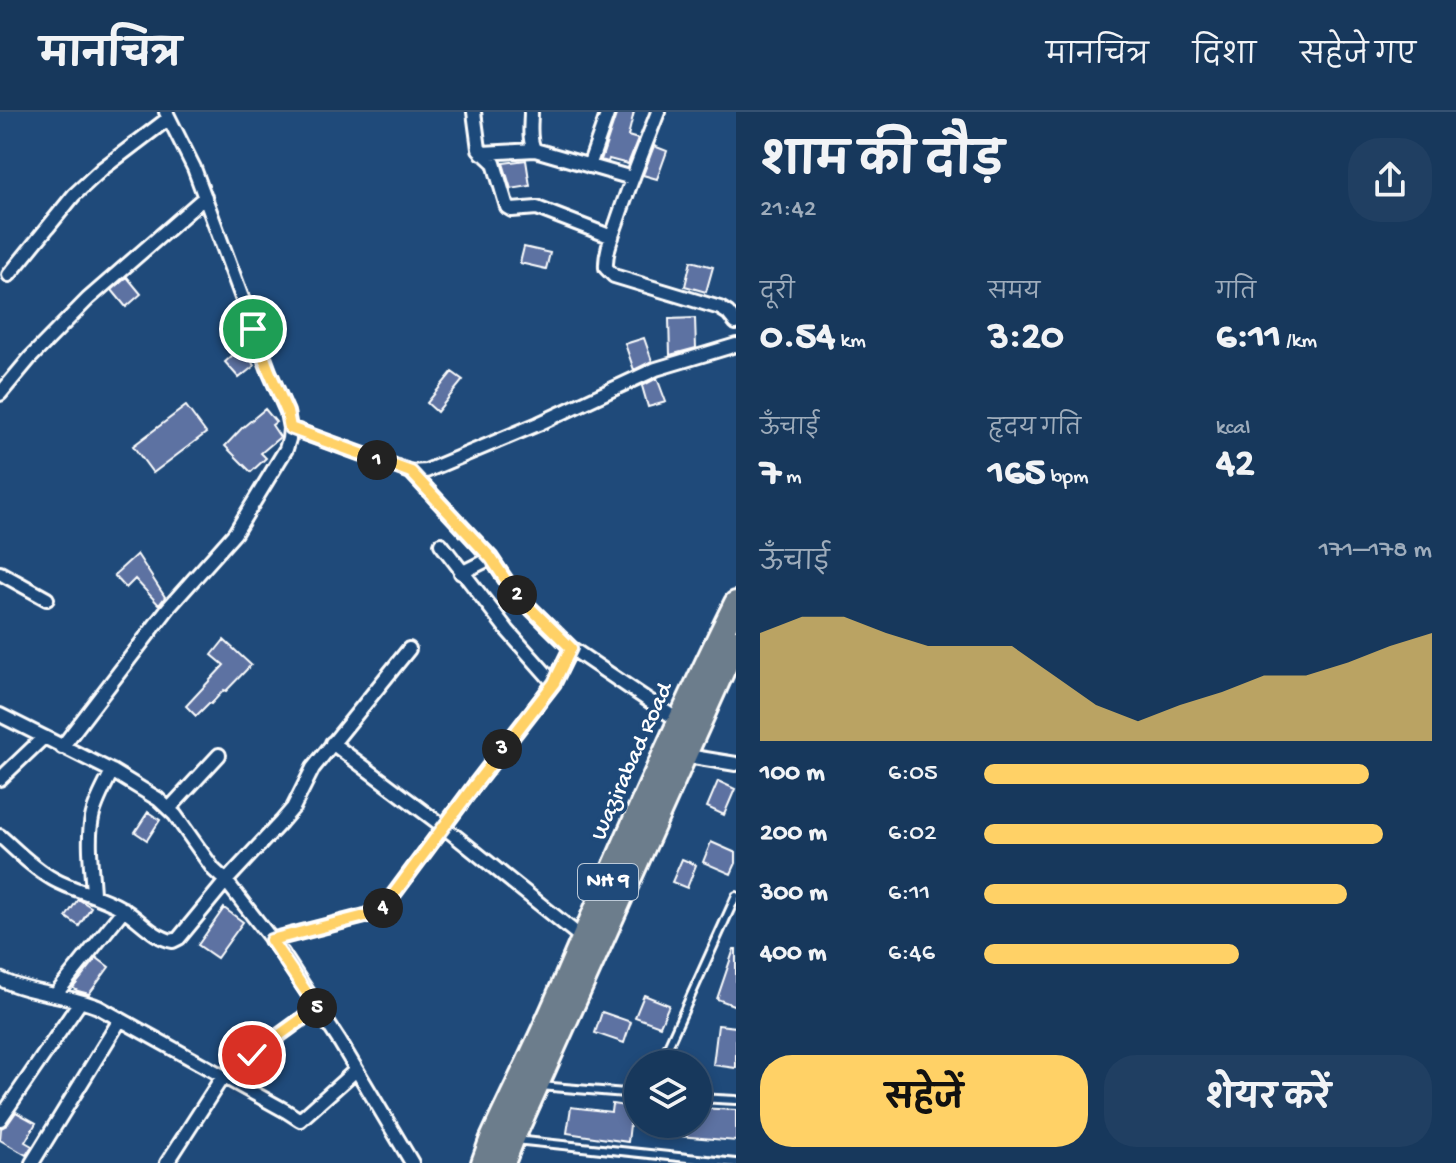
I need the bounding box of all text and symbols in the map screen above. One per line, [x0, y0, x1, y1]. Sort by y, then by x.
text: मानचित्र [40, 36, 181, 80]
text: मानचित्र [1046, 41, 1149, 74]
text: दिशा [1193, 41, 1256, 74]
text: सहेजे गए [1300, 41, 1416, 74]
button: share [1348, 138, 1432, 222]
text: शाम की दौड़ [760, 139, 1004, 191]
text: 21:42 [760, 195, 816, 226]
text: दूरी [760, 281, 795, 307]
text: समय [988, 281, 1040, 307]
text: गति [1216, 281, 1256, 307]
pin [219, 295, 287, 363]
icon: arrive [231, 307, 275, 351]
text: 0.54 [760, 315, 835, 362]
text: 3:20 [988, 315, 1064, 362]
text: 6:11 [1216, 315, 1281, 362]
text: km [835, 329, 866, 355]
text: /km [1281, 329, 1317, 355]
text: kcal [1216, 416, 1250, 442]
text: ऊँचाई [760, 417, 819, 443]
text: हृदय गति [988, 417, 1081, 443]
pin: 1 [357, 440, 397, 480]
text: 42 [1216, 442, 1255, 489]
text: 1 [373, 447, 381, 473]
text: 7 [760, 451, 781, 498]
text: 165 [988, 451, 1045, 498]
text: m [781, 465, 802, 491]
text: bpm [1045, 465, 1089, 491]
text: 171–178 m [1319, 536, 1432, 567]
text: ऊँचाई [760, 549, 830, 580]
pin: 2 [497, 575, 537, 615]
text: 2 [512, 582, 522, 608]
street label: Wazirabad Road [585, 677, 682, 845]
pin: 3 [482, 729, 522, 769]
text: 3 [496, 736, 508, 762]
text: 100 m [760, 759, 825, 790]
text: 6:05 [888, 759, 938, 790]
text: 200 m [760, 819, 827, 850]
text: 6:02 [888, 819, 937, 850]
road number: NH 9 [578, 864, 638, 900]
text: 300 m [760, 879, 828, 910]
text: 6:11 [888, 879, 930, 910]
pin: 4 [363, 888, 403, 928]
text: 4 [378, 895, 388, 921]
text: 400 m [760, 939, 826, 970]
text: 6:46 [888, 939, 935, 970]
pin: 5 [297, 988, 337, 1028]
text: 5 [311, 995, 323, 1021]
pin [218, 1021, 286, 1089]
icon: check [230, 1033, 274, 1077]
map controls [624, 1050, 712, 1138]
button: layers [624, 1050, 712, 1138]
button: सहेजें [760, 1055, 1088, 1147]
button: शेयर करें [1104, 1055, 1432, 1147]

